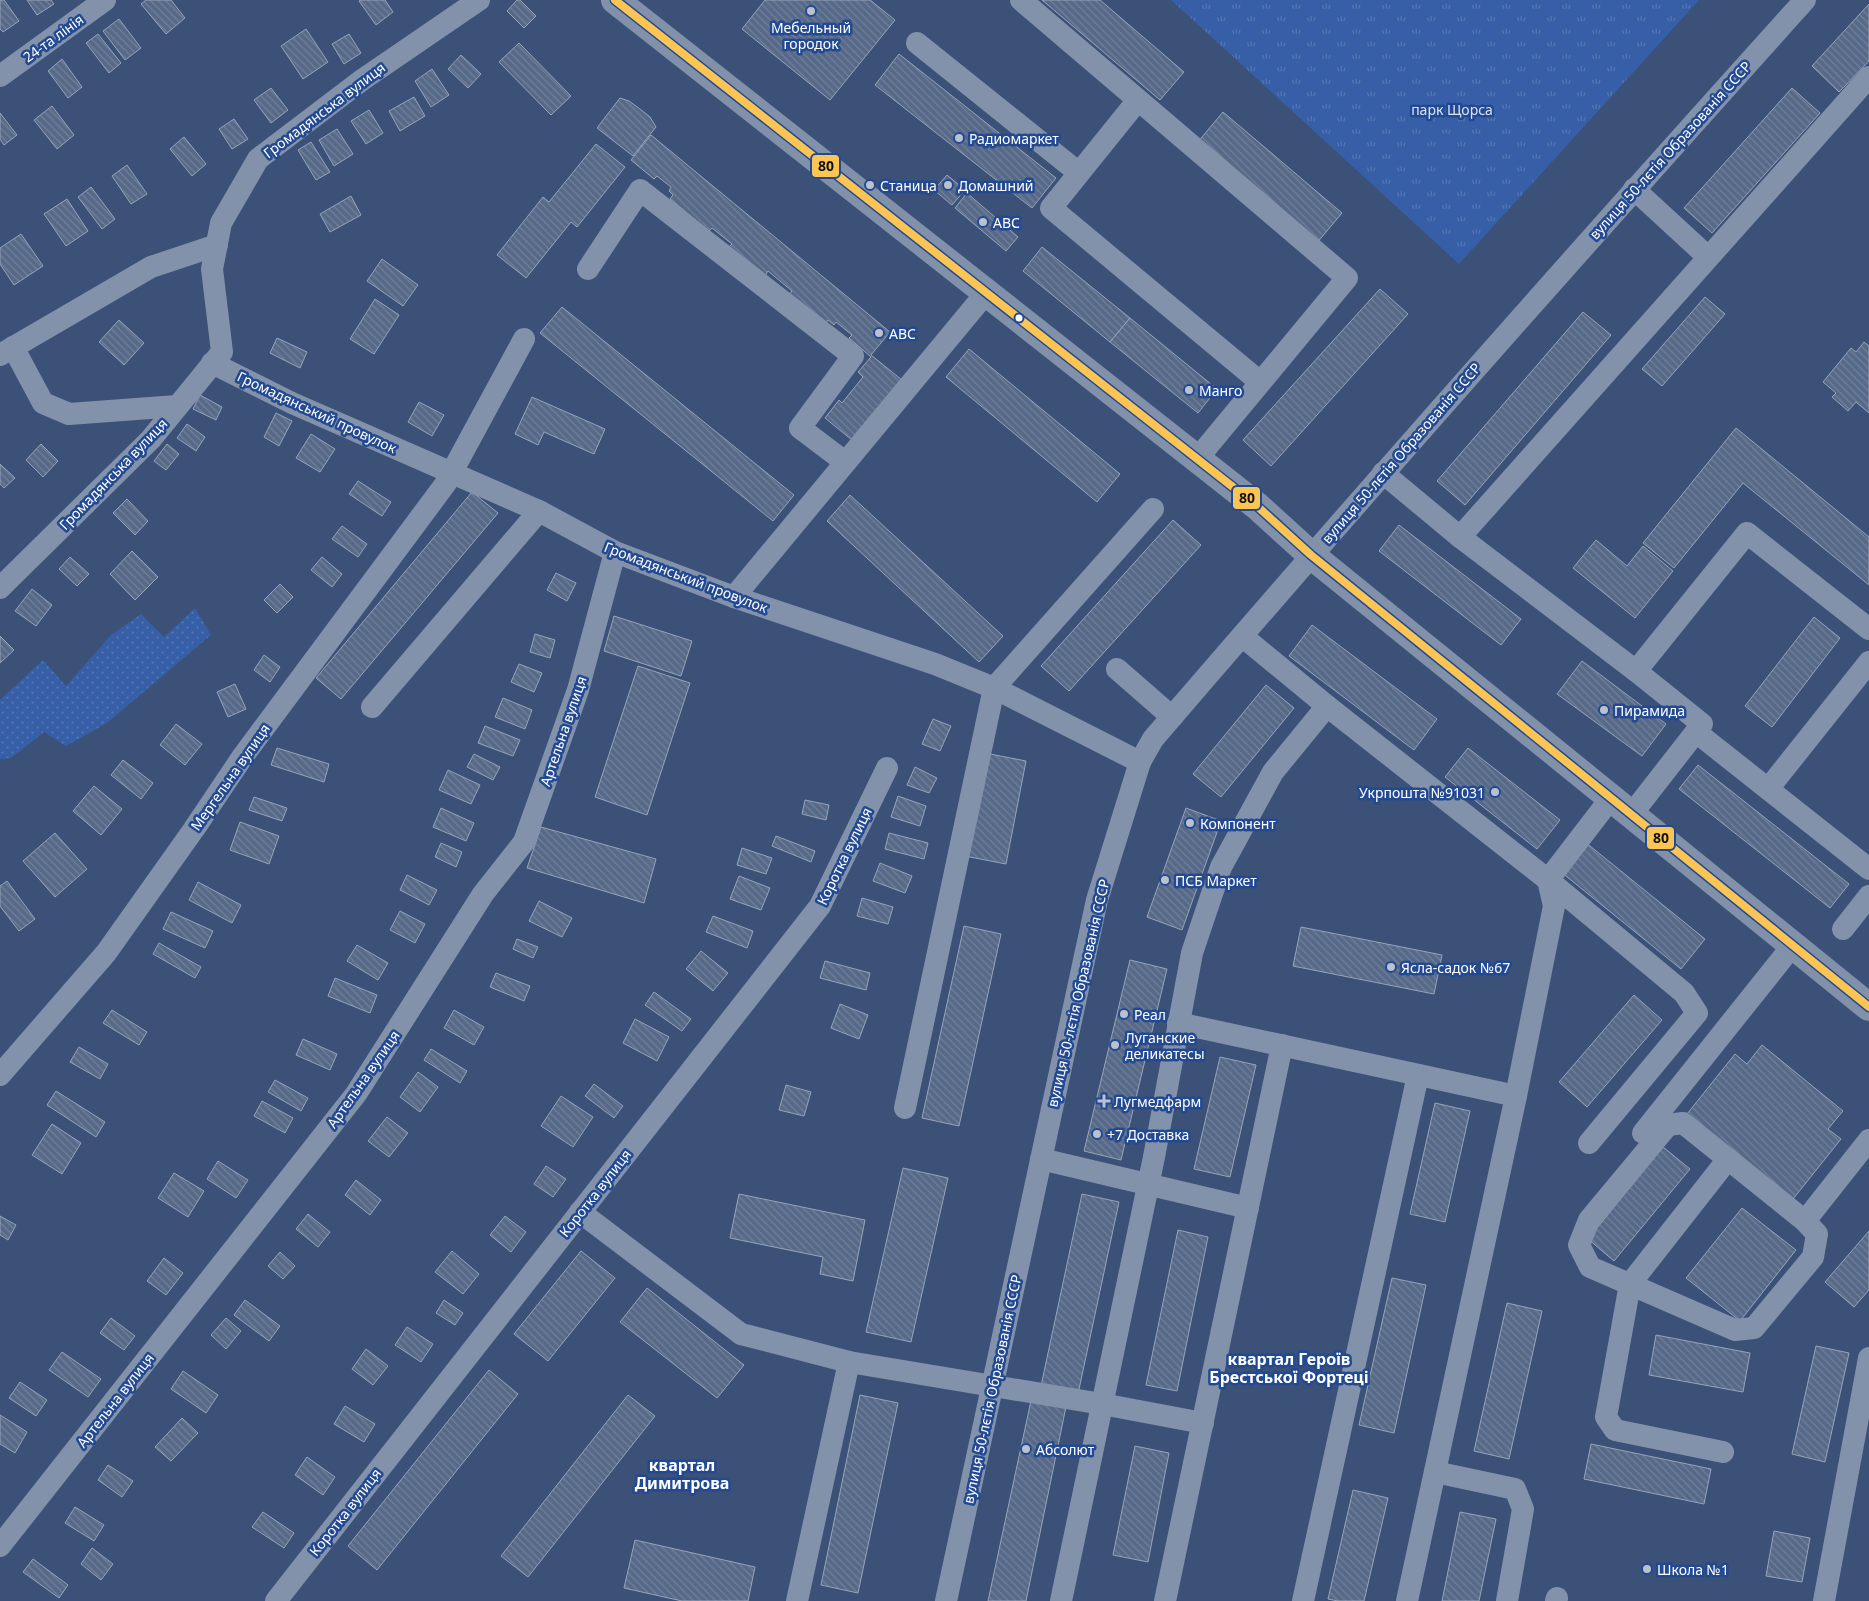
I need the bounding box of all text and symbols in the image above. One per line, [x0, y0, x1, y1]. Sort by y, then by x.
marker: Мебельный городок [805, 5, 817, 17]
street label: 24-та лінія [19, 10, 87, 66]
place label: Мебельный городок [771, 18, 851, 53]
street label: вулиця 50-лєтія Образованія СССР [1585, 57, 1755, 243]
street label: Громадянська вулиця [259, 58, 389, 162]
park label: парк Щорса [1411, 100, 1493, 119]
place label: Радиомаркет [969, 129, 1059, 148]
marker: Радиомаркет [953, 132, 965, 144]
line badge: 80 [811, 154, 840, 178]
text: 80 [818, 156, 834, 175]
place label: Станица [880, 176, 937, 195]
place label: Домашний [958, 176, 1034, 195]
marker: Станица [864, 179, 876, 191]
marker: Домашний [942, 179, 954, 191]
place label: АВС [993, 213, 1020, 232]
marker: АВС [977, 216, 989, 228]
unlabelled marker [1014, 313, 1024, 323]
place label: ABC [889, 324, 916, 343]
marker: ABC [873, 327, 885, 339]
street label: вулиця 50-лєтія Образованія СССР [1317, 359, 1485, 547]
street label: Громадянський провулок [234, 367, 400, 458]
place label: Манго [1199, 381, 1242, 400]
marker: Манго [1183, 384, 1195, 396]
street label: Громадянська вулиця [55, 414, 171, 534]
line badge: 80 [1232, 486, 1261, 510]
text: 80 [1239, 488, 1255, 507]
street label: Громадянський провулок [602, 537, 771, 617]
street label: Артельна вулиця [535, 674, 591, 788]
place label: Пирамида [1614, 701, 1685, 720]
marker: Пирамида [1598, 704, 1610, 716]
street label: Мергельна вулиця [186, 720, 274, 834]
place label: Укрпошта №91031 [1359, 783, 1485, 802]
marker: Укрпошта №91031 [1489, 786, 1501, 798]
street label: Коротка вулиця [812, 804, 876, 908]
place label: Компонент [1200, 814, 1276, 833]
marker: Компонент [1184, 817, 1196, 829]
line badge: 80 [1646, 826, 1675, 850]
text: 80 [1653, 828, 1669, 847]
place label: ПСБ Маркет [1175, 871, 1257, 890]
marker: ПСБ Маркет [1159, 874, 1171, 886]
street label: вулиця 50-лєтія Образованія СССР [1042, 877, 1114, 1109]
place label: Ясла-садок №67 [1401, 958, 1510, 977]
marker: Ясла-садок №67 [1385, 961, 1397, 973]
place label: Реал [1134, 1005, 1166, 1024]
marker: Реал [1118, 1008, 1130, 1020]
street label: Артельна вулиця [322, 1026, 404, 1132]
place label: Луганские деликатесы [1125, 1028, 1205, 1063]
marker: Луганские деликатесы [1109, 1039, 1121, 1051]
place label: Лугмедфарм [1114, 1092, 1201, 1111]
marker: Лугмедфарм [1098, 1095, 1110, 1107]
place label: +7 Доставка [1107, 1125, 1189, 1144]
marker: +7 Доставка [1091, 1128, 1103, 1140]
street label: Коротка вулиця [555, 1145, 635, 1241]
street label: вулиця 50-лєтія Образованія СССР [958, 1273, 1026, 1505]
district label: квартал Героїв Брестської Фортеці [1209, 1348, 1369, 1388]
street label: Артельна вулиця [72, 1349, 158, 1451]
place label: Абсолют [1036, 1440, 1095, 1459]
marker: Абсолют [1020, 1443, 1032, 1455]
district label: квартал Димитрова [635, 1454, 729, 1494]
street label: Коротка вулиця [305, 1464, 385, 1560]
place label: Школа №1 [1657, 1560, 1729, 1579]
marker: Школа №1 [1641, 1563, 1653, 1575]

